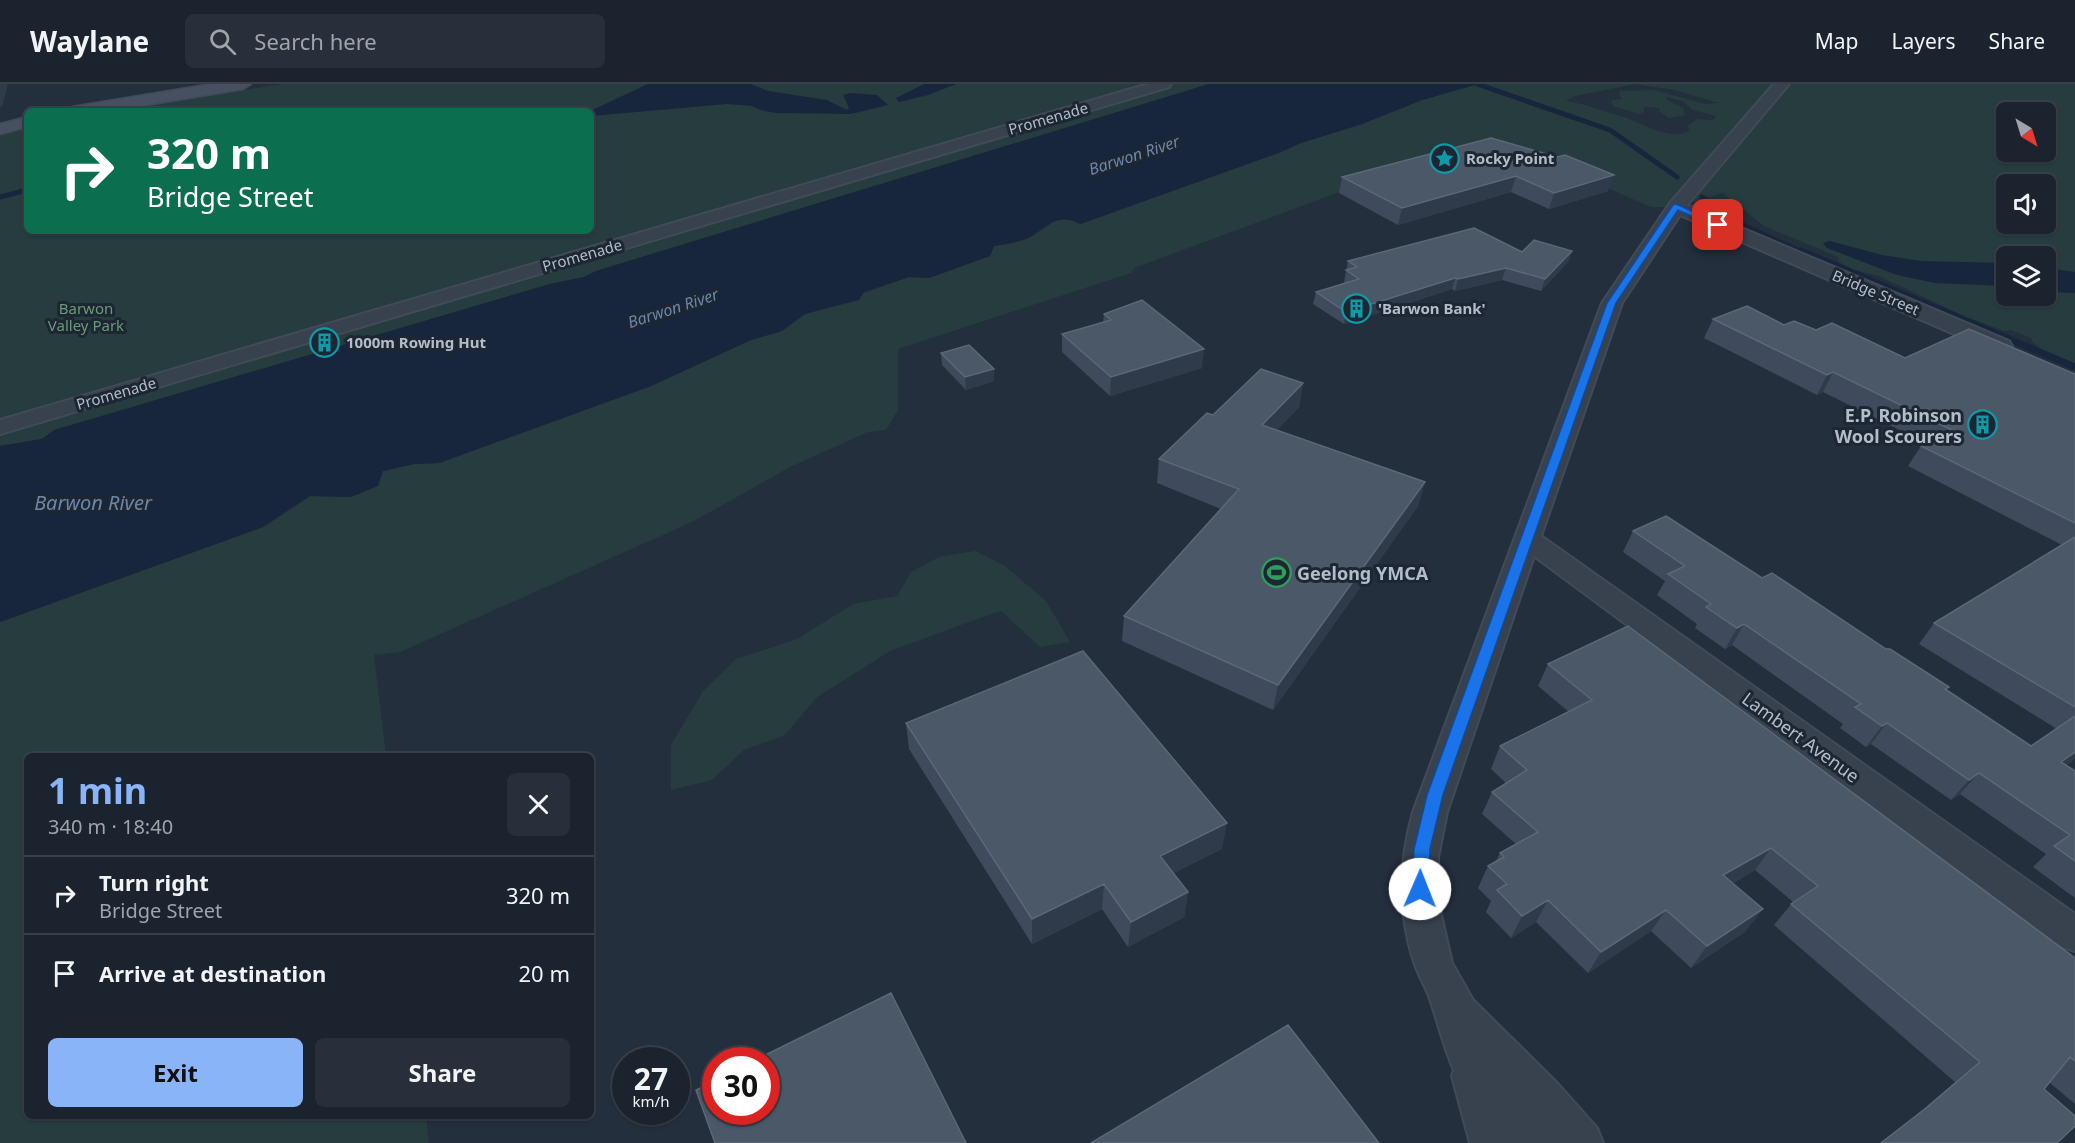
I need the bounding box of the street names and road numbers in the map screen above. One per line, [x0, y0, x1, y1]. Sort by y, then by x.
street label: Promenade [1006, 97, 1090, 139]
street label: Promenade [540, 234, 624, 276]
street label: Bridge Street [1830, 265, 1923, 320]
street label: Promenade [74, 372, 158, 414]
street label: Lambert Avenue [1738, 686, 1864, 788]

